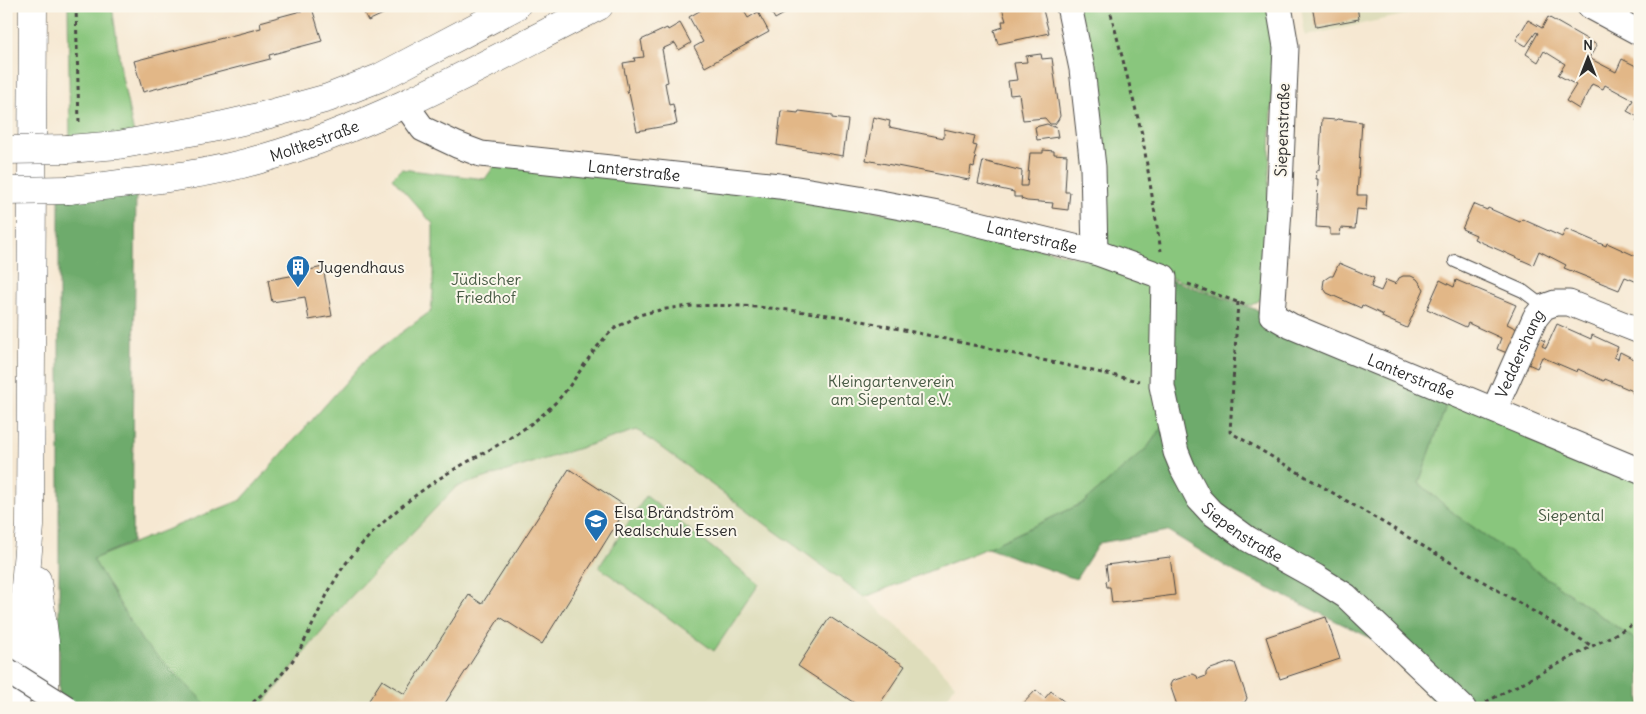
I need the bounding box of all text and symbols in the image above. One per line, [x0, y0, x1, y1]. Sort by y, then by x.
north arrow [1564, 32, 1614, 82]
text: N [1583, 36, 1593, 54]
street label: Siepenstraße [1270, 83, 1294, 177]
street label: Moltkestraße [267, 115, 362, 166]
street label: Lanterstraße [587, 156, 681, 185]
street label: Lanterstraße [985, 216, 1080, 257]
building icon: Jugendhaus [285, 254, 311, 288]
place label: Jugendhaus [316, 257, 405, 277]
park label: Jüdischer Friedhof [451, 269, 522, 307]
street label: Veddershang [1491, 305, 1549, 401]
street label: Lanterstraße [1364, 349, 1458, 403]
park label: Kleingartenverein am Siepental e.V. [828, 371, 954, 409]
street label: Siepenstraße [1197, 498, 1286, 566]
place label: Elsa Brändström Realschule Essen [614, 502, 737, 540]
park label: Siepental [1538, 505, 1604, 525]
school or university icon: Elsa Brändström Realschule Essen [583, 508, 609, 542]

